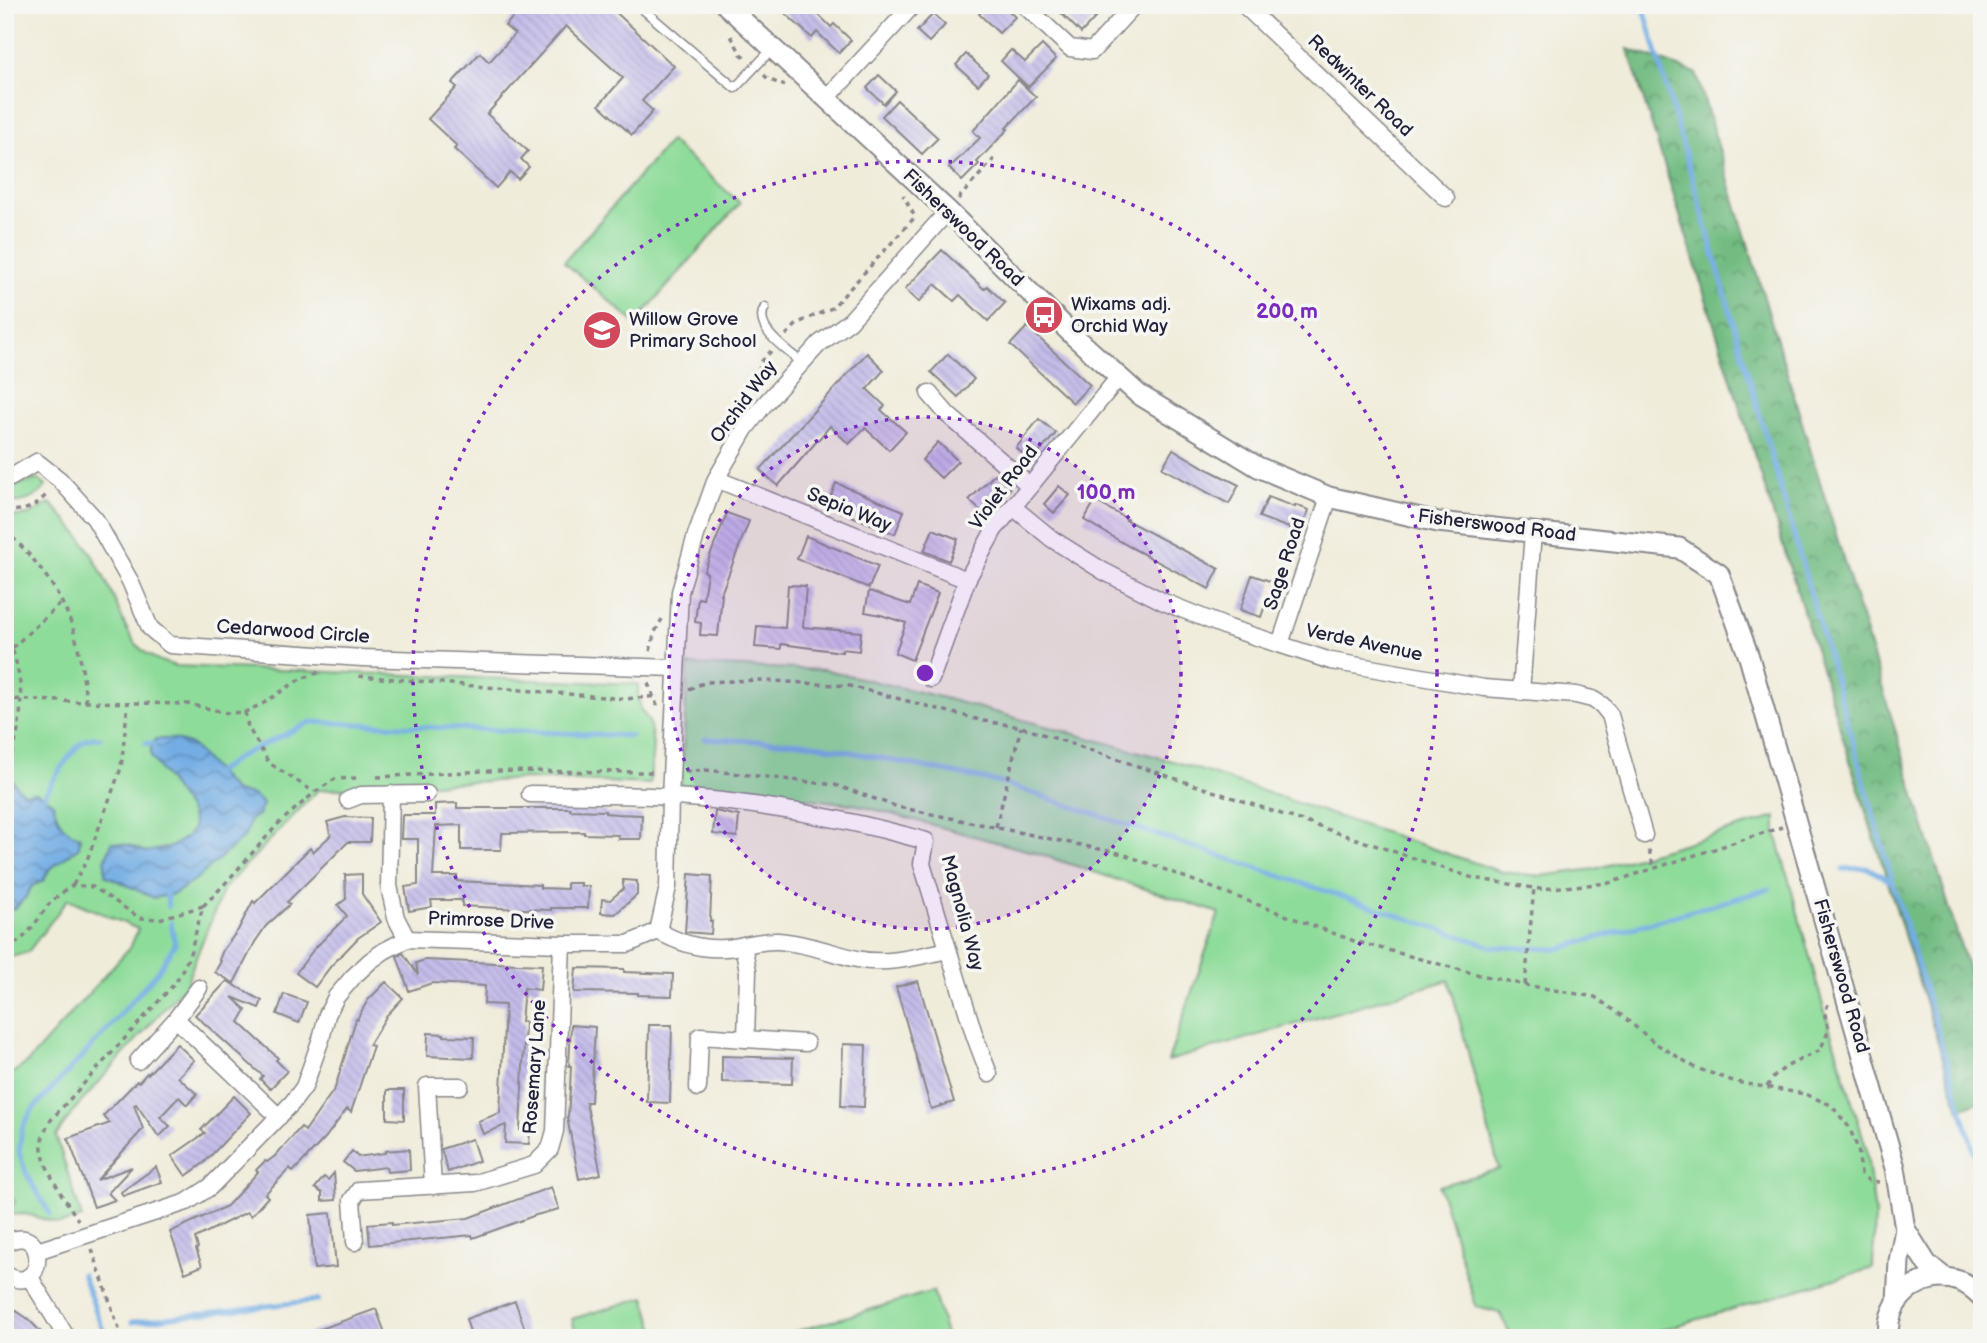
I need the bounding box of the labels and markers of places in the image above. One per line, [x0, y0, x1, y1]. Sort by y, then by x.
place label: Wixams adj. Orchid Way [1071, 293, 1171, 338]
bus stop icon: Wixams adj. Orchid Way [1023, 294, 1065, 336]
place label: Willow Grove Primary School [629, 308, 757, 353]
school or university icon: Willow Grove Primary School [581, 309, 623, 351]
centre of rings [913, 661, 937, 685]

